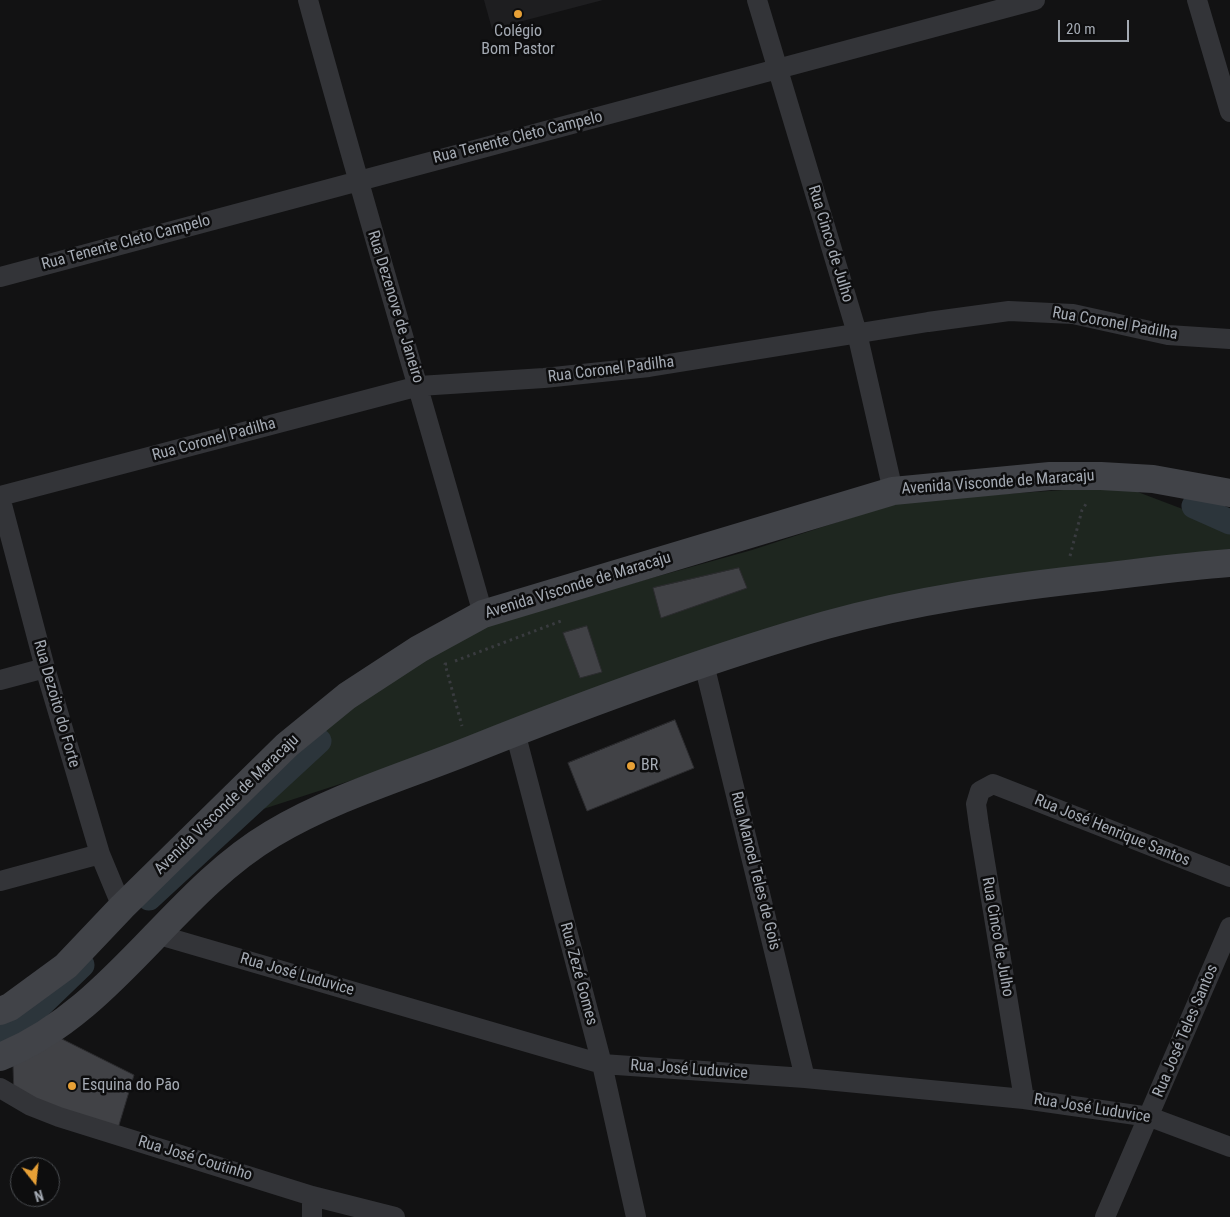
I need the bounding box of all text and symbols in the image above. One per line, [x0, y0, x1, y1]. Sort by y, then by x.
marker: Colégio Bom Pastor [512, 8, 524, 20]
scale bar [1060, 10, 1131, 42]
text: 20 m [1066, 20, 1096, 38]
place label: Colégio Bom Pastor [481, 22, 555, 60]
street label: Rua Tenente Cleto Campelo [431, 108, 605, 168]
street label: Rua Cinco de Julho [803, 183, 857, 305]
street label: Rua Tenente Cleto Campelo [40, 211, 212, 275]
street label: Rua Dezenove de Janeiro [363, 228, 427, 386]
street label: Rua Coronel Padilha [1051, 304, 1179, 344]
street label: Rua Coronel Padilha [547, 353, 675, 387]
street label: Rua Coronel Padilha [150, 414, 278, 466]
street label: Avenida Visconde de Maracaju [901, 467, 1095, 499]
street label: Avenida Visconde de Maracaju [483, 549, 673, 623]
street label: Rua Dezoito do Forte [29, 638, 83, 770]
street label: Avenida Visconde de Maracaju [151, 731, 303, 879]
place label: BR [641, 756, 658, 776]
marker: BR [625, 760, 637, 772]
street label: Rua Manoel Teles de Gois [726, 790, 784, 952]
street label: Rua José Henrique Santos [1031, 791, 1193, 871]
street label: Rua Cinco de Julho [977, 876, 1017, 998]
street label: Rua Zezé Gomes [555, 920, 601, 1028]
street label: Rua José Luduvice [238, 950, 356, 1000]
street label: Rua José Teles Santos [1149, 962, 1223, 1100]
street label: Rua José Luduvice [630, 1056, 748, 1084]
place label: Esquina do Pão [82, 1076, 180, 1096]
marker: Esquina do Pão [66, 1080, 78, 1092]
street label: Rua José Luduvice [1032, 1090, 1152, 1128]
street label: Rua José Coutinho [136, 1132, 254, 1186]
north arrow [10, 1157, 60, 1207]
text: N [33, 1187, 45, 1204]

